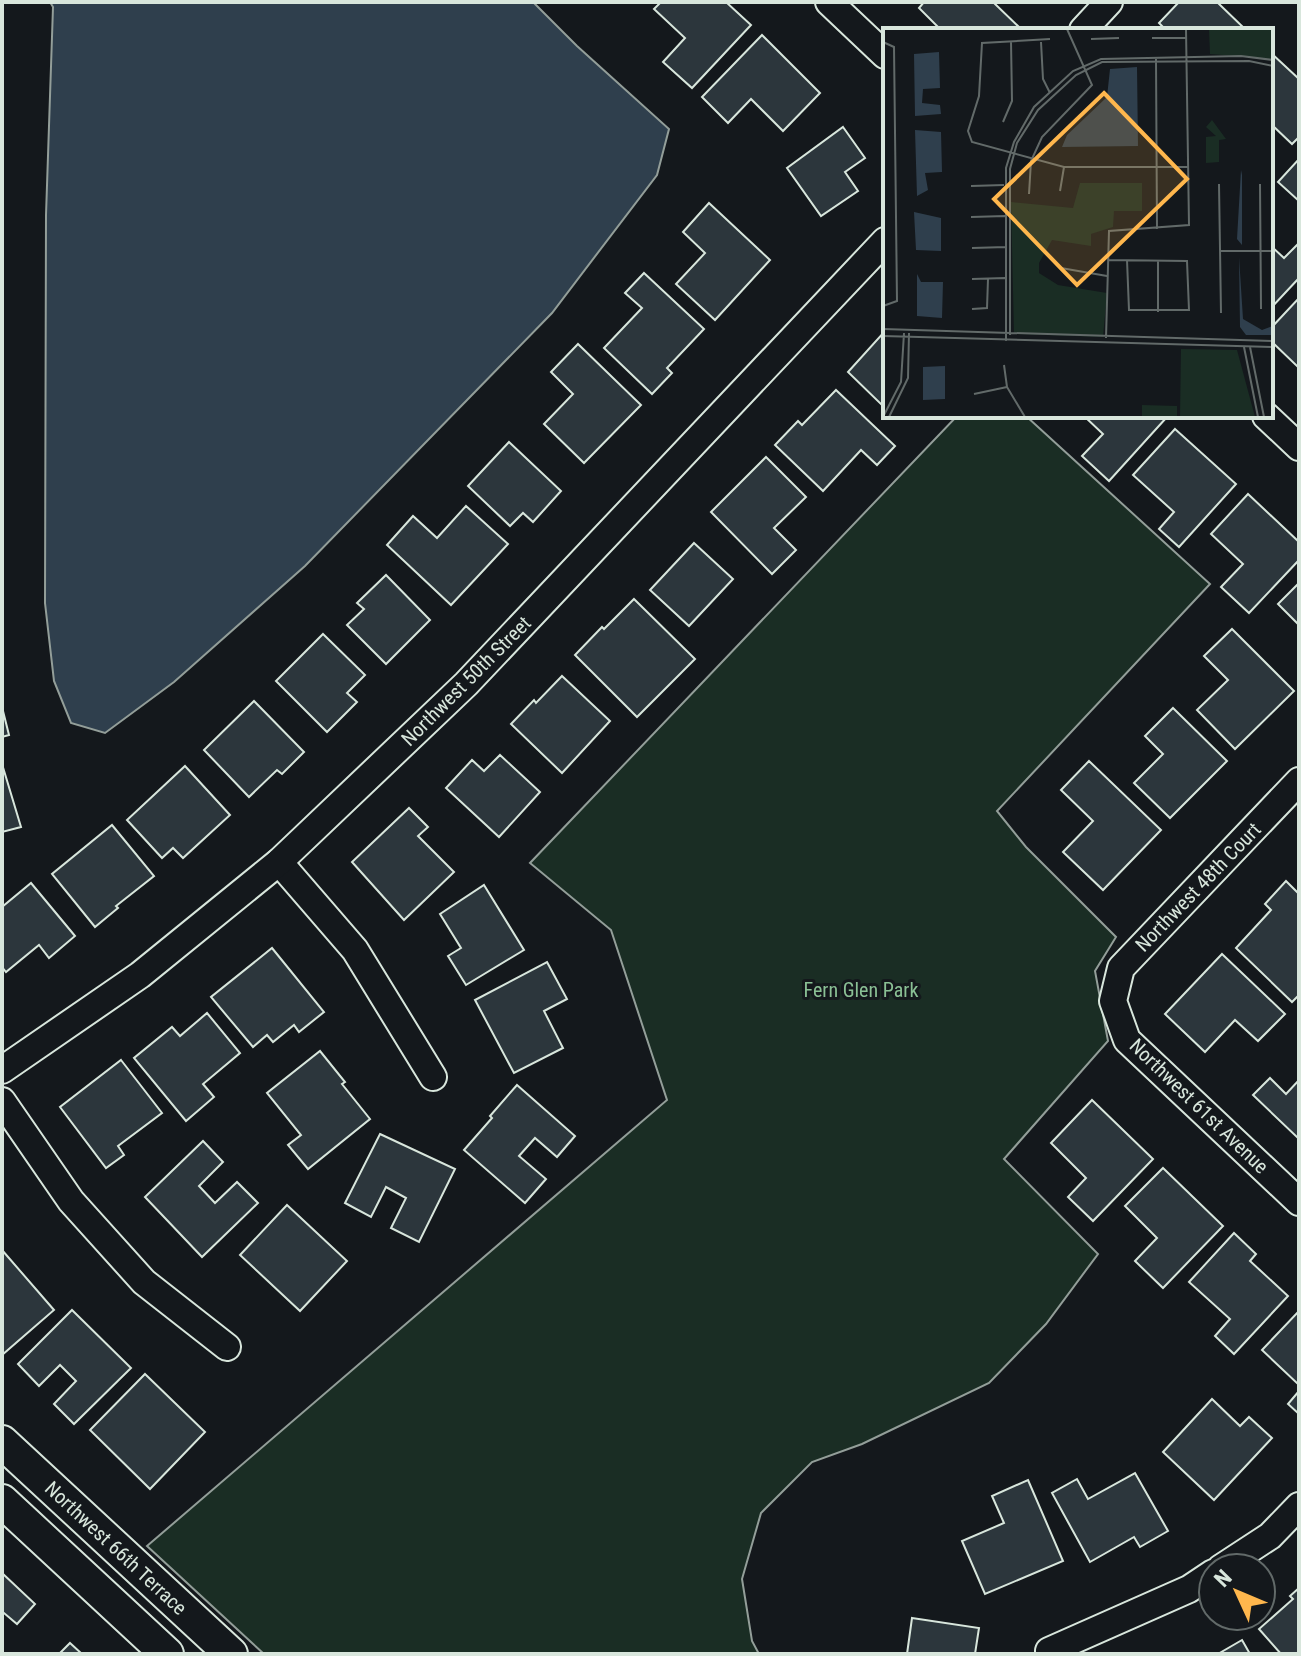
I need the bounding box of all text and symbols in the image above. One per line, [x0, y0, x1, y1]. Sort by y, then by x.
inset map [883, 28, 1273, 418]
street label: Northwest 50th Street [396, 611, 536, 751]
street label: Northwest 48th Court [1130, 817, 1266, 957]
park label: Fern Glen Park [804, 978, 918, 1002]
street label: Northwest 61st Avenue [1125, 1034, 1273, 1178]
street label: Northwest 66th Terrace [40, 1476, 192, 1620]
north arrow [1197, 1552, 1277, 1632]
text: N [1209, 1565, 1237, 1592]

